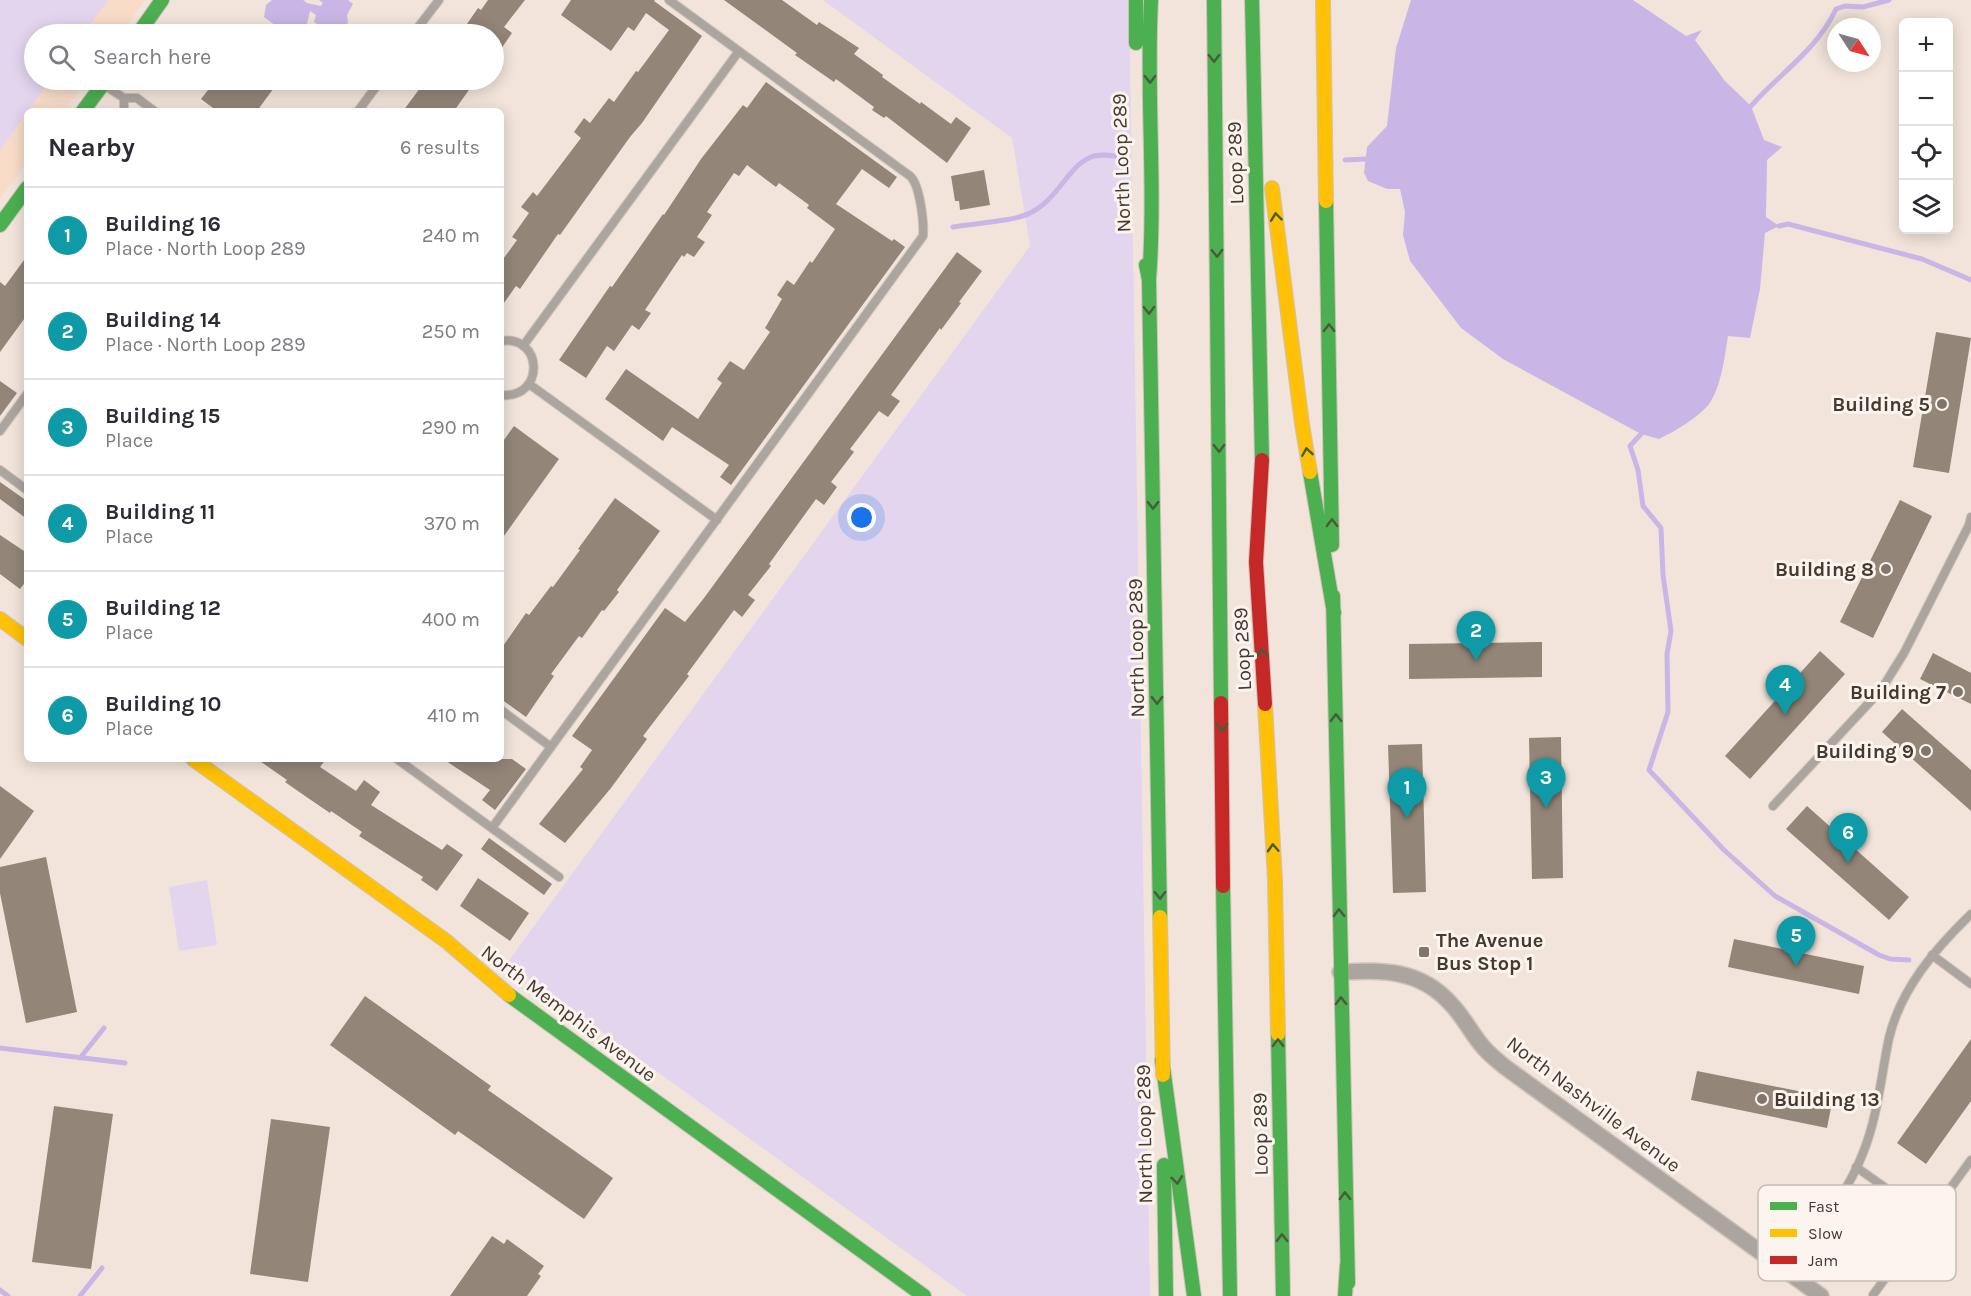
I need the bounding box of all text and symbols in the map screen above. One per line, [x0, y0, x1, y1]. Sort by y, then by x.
north arrow [1827, 18, 1881, 72]
map controls [1899, 18, 1953, 234]
button: + [1899, 18, 1953, 72]
search box [24, 24, 504, 90]
icon: search [45, 41, 78, 74]
text: Search here [93, 44, 211, 70]
one-way arrow [1208, 54, 1220, 63]
button: − [1899, 72, 1953, 126]
one-way arrow [1143, 75, 1156, 84]
street label: North Loop 289 [1108, 93, 1135, 233]
street label: Loop 289 [1223, 121, 1248, 205]
button: locate [1899, 126, 1953, 180]
text: Nearby [48, 132, 135, 163]
text: 6 results [400, 136, 480, 159]
button: layers [1899, 180, 1953, 234]
text: Building 16 [105, 211, 221, 237]
one-way arrow [1270, 213, 1282, 222]
text: 1 [64, 224, 71, 247]
text: 240 m [422, 224, 480, 247]
text: Place · North Loop 289 [105, 237, 306, 260]
one-way arrow [1210, 249, 1223, 258]
one-way arrow [1143, 305, 1155, 314]
text: Building 14 [105, 307, 221, 333]
text: 2 [61, 320, 74, 343]
text: 250 m [422, 320, 480, 343]
one-way arrow [1322, 324, 1335, 333]
text: Place · North Loop 289 [105, 333, 306, 356]
place label: Building 5 [1832, 393, 1930, 416]
marker: Building 5 [1935, 397, 1949, 411]
text: Building 15 [105, 403, 220, 429]
text: 3 [61, 416, 74, 439]
text: 290 m [421, 416, 480, 439]
text: Place [105, 429, 153, 452]
one-way arrow [1213, 444, 1225, 453]
one-way arrow [1301, 447, 1314, 457]
text: Building 11 [105, 499, 215, 525]
one-way arrow [1147, 500, 1159, 509]
your location [847, 503, 876, 532]
text: 4 [62, 512, 73, 535]
text: 370 m [423, 512, 480, 535]
one-way arrow [1326, 519, 1338, 528]
text: Place [105, 525, 153, 548]
place label: Building 8 [1775, 558, 1874, 581]
marker: Building 8 [1879, 562, 1893, 576]
street label: North Loop 289 [1124, 578, 1149, 718]
text: Building 12 [105, 595, 221, 621]
street label: Loop 289 [1229, 607, 1256, 691]
text: 5 [62, 608, 73, 631]
text: 400 m [422, 608, 480, 631]
pin: 2 [1456, 612, 1496, 661]
text: Place [105, 621, 153, 644]
one-way arrow [1255, 648, 1268, 657]
pin: 4 [1766, 666, 1804, 715]
place label: Building 7 [1850, 681, 1946, 704]
marker: Building 7 [1951, 685, 1965, 699]
text: Building 10 [105, 691, 222, 717]
one-way arrow [1150, 695, 1163, 704]
text: 6 [61, 704, 74, 727]
text: 410 m [427, 704, 480, 727]
one-way arrow [1329, 714, 1342, 723]
text: Place [105, 717, 153, 740]
one-way arrow [1216, 723, 1228, 732]
place label: Building 9 [1816, 740, 1914, 763]
marker: Building 9 [1919, 744, 1933, 758]
pin: 3 [1526, 758, 1566, 808]
pin: 1 [1388, 768, 1426, 818]
pin: 6 [1828, 814, 1868, 863]
one-way arrow [1267, 843, 1280, 852]
one-way arrow [1154, 890, 1166, 899]
one-way arrow [1333, 909, 1346, 918]
pin: 5 [1776, 916, 1816, 966]
place label: The Avenue Bus Stop 1 [1436, 929, 1543, 975]
street label: North Memphis Avenue [477, 940, 661, 1087]
marker: The Avenue Bus Stop 1 [1417, 945, 1431, 959]
one-way arrow [1335, 996, 1347, 1005]
street label: North Nashville Avenue [1502, 1032, 1685, 1177]
one-way arrow [1272, 1038, 1284, 1047]
street label: North Loop 289 [1132, 1064, 1157, 1204]
place label: Building 13 [1774, 1088, 1880, 1111]
street label: Loop 289 [1248, 1092, 1273, 1176]
marker: Building 13 [1755, 1092, 1769, 1106]
one-way arrow [1170, 1176, 1183, 1185]
legend [1758, 1185, 1956, 1281]
one-way arrow [1339, 1191, 1351, 1200]
text: Fast [1808, 1197, 1839, 1216]
text: Slow [1808, 1224, 1843, 1243]
one-way arrow [1275, 1233, 1288, 1242]
text: Jam [1808, 1251, 1838, 1270]

